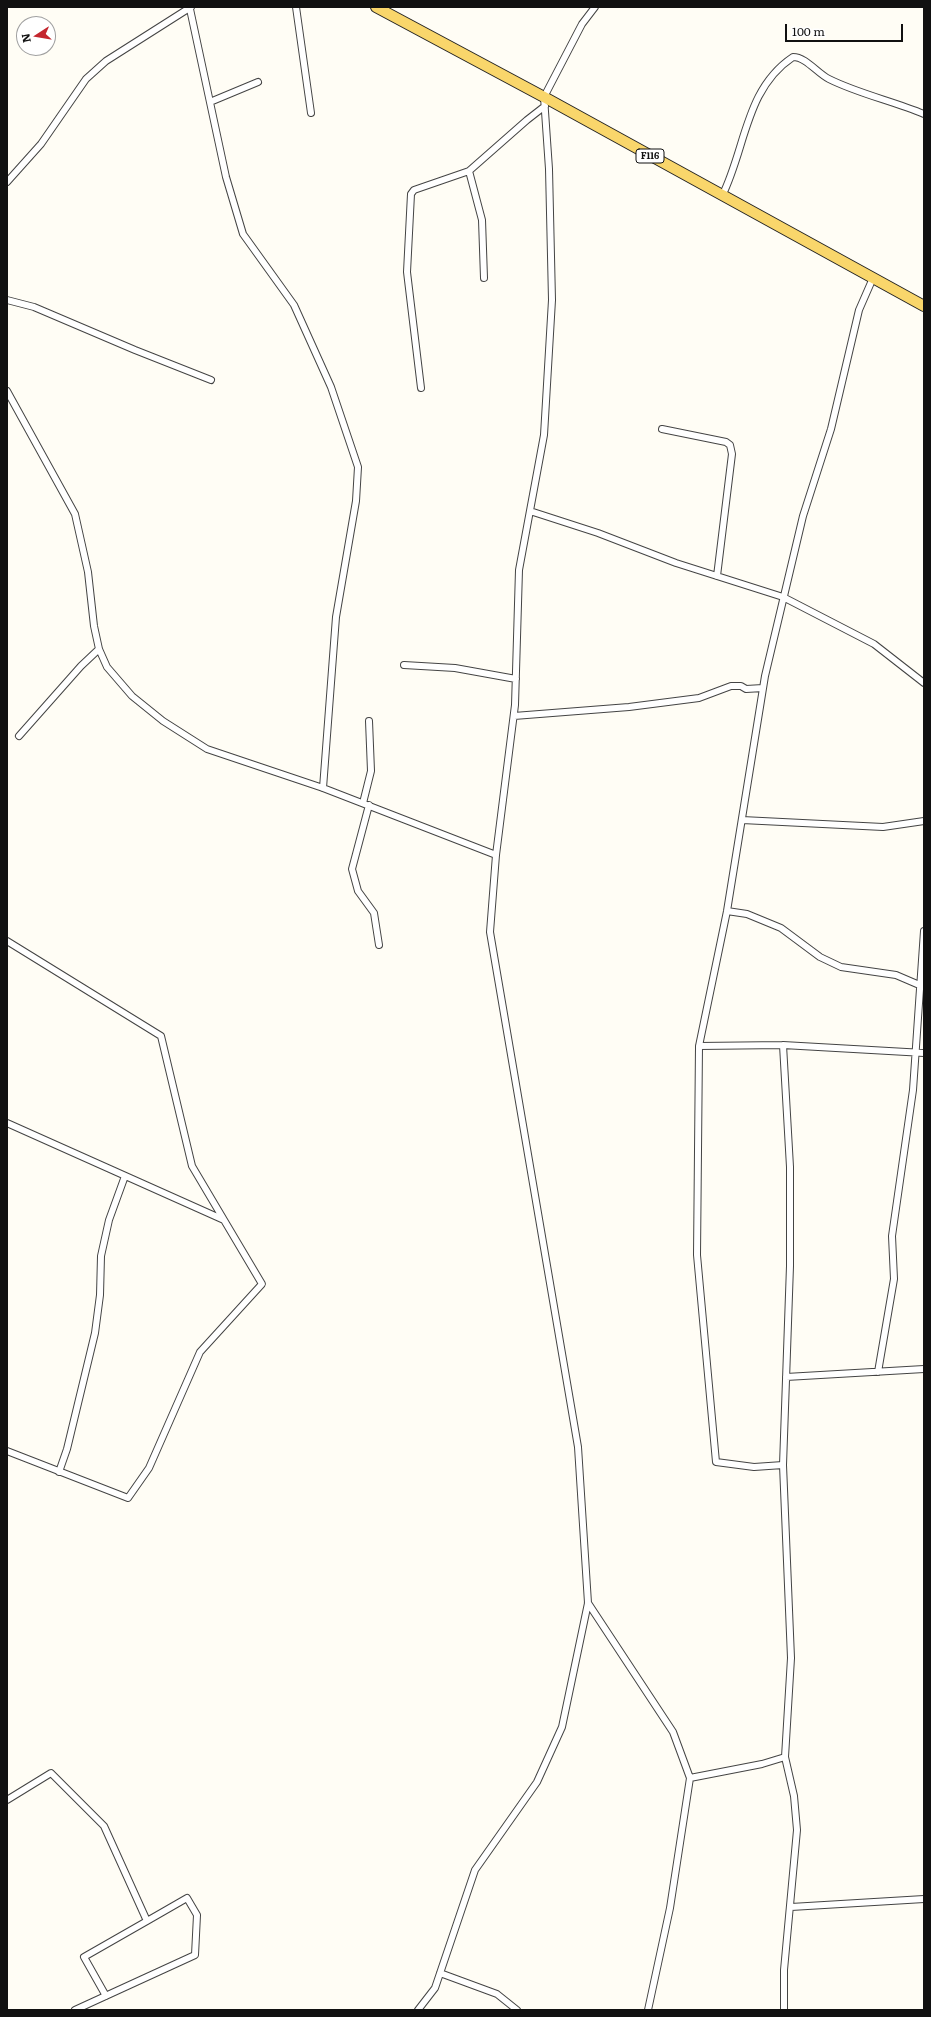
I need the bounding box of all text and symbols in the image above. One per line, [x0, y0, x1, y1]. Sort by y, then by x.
north arrow [16, 16, 56, 56]
scale bar [787, 16, 905, 42]
text: 100 m [792, 22, 825, 40]
text: N [16, 32, 34, 44]
road number: F116 [636, 149, 664, 163]

